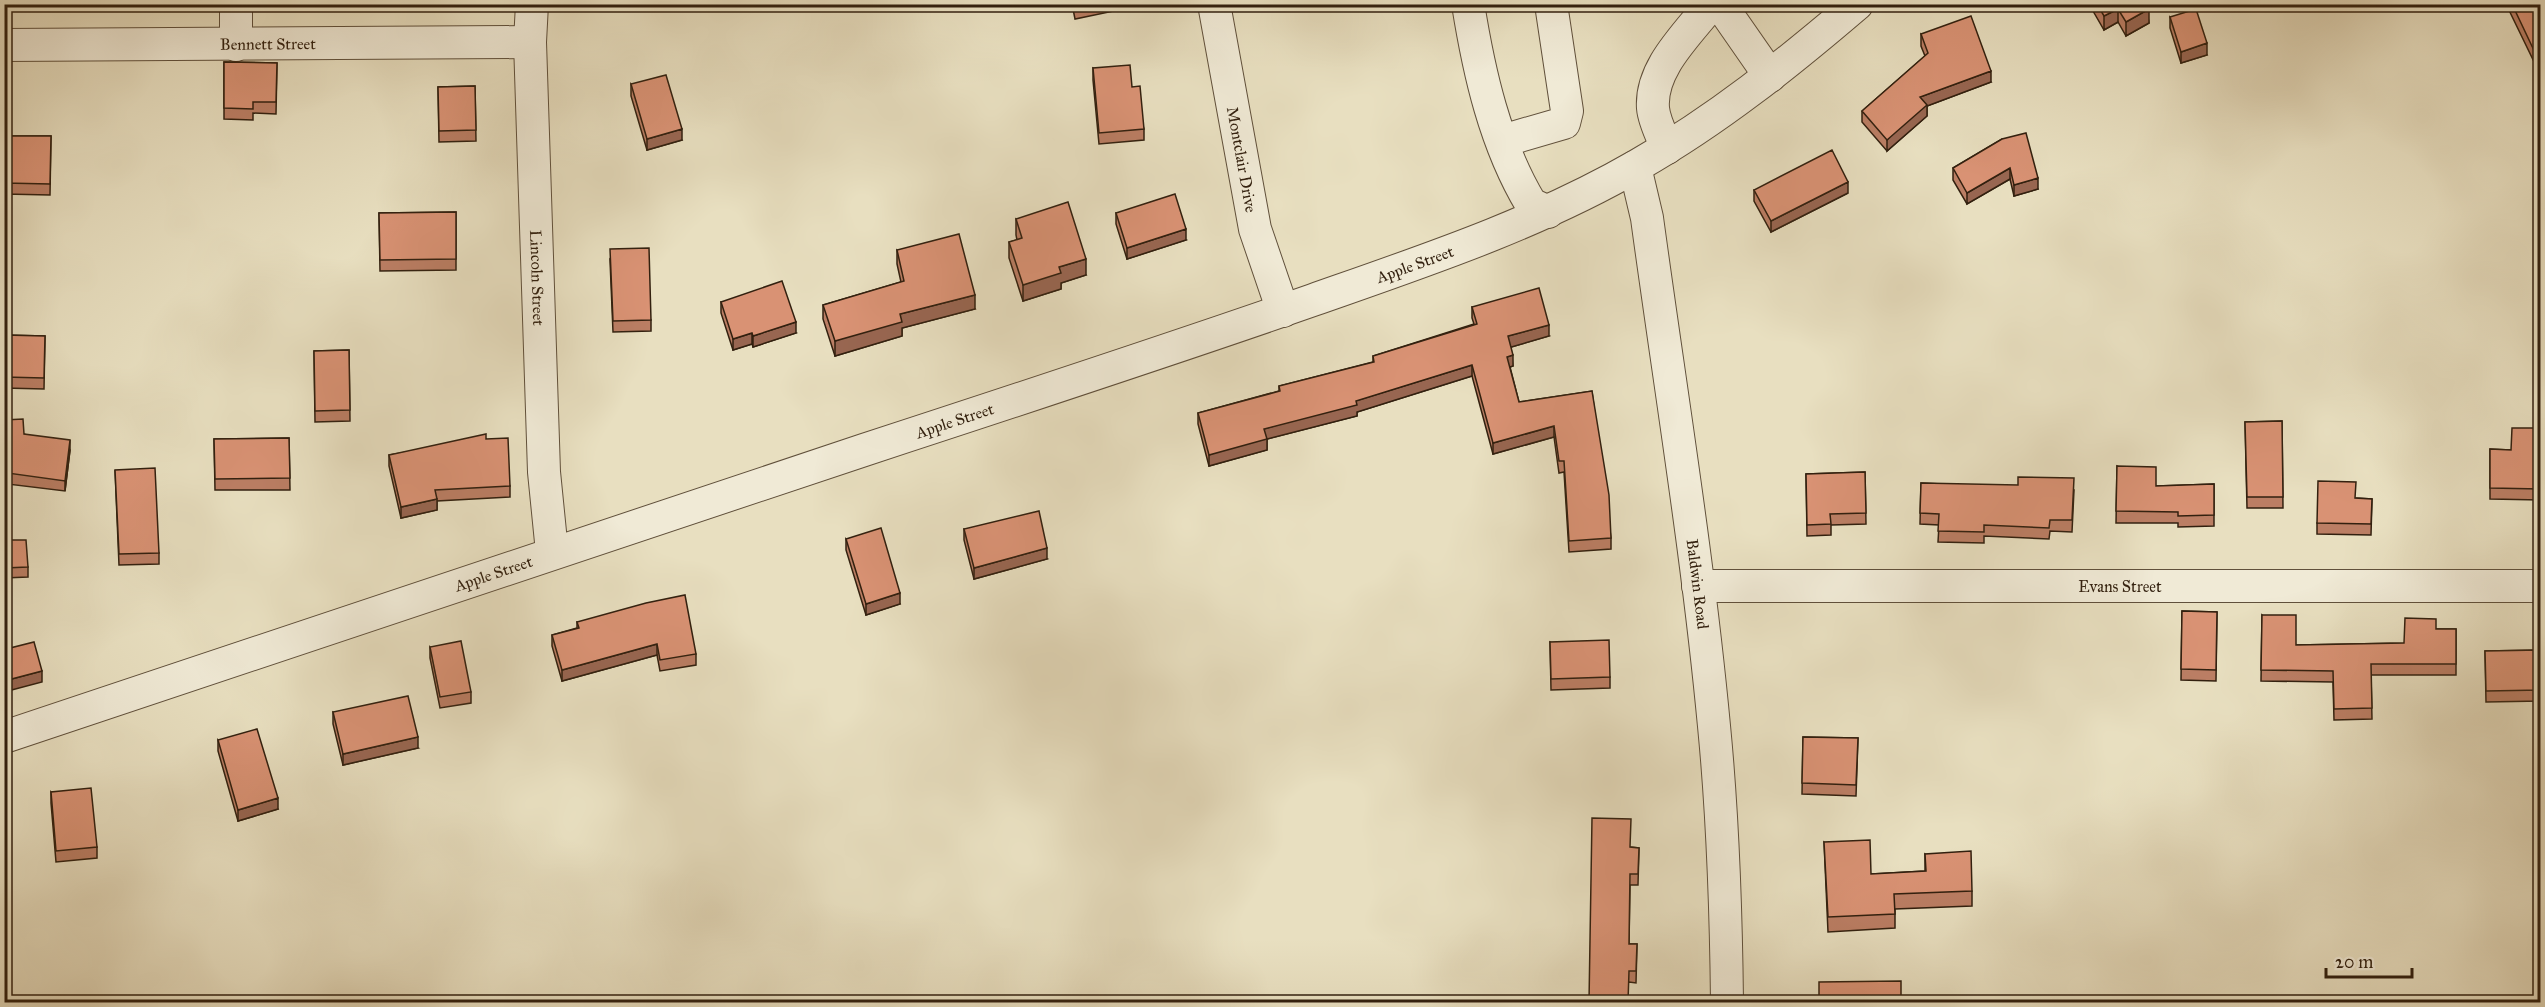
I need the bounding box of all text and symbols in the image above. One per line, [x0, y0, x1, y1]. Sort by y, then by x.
street label: Bennett Street [220, 34, 316, 54]
street label: Montclair Drive [1223, 105, 1261, 214]
street label: Lincoln Street [526, 230, 548, 326]
street label: Apple Street [1373, 242, 1457, 287]
street label: Apple Street [912, 399, 997, 443]
street label: Baldwin Road [1682, 538, 1713, 630]
street label: Apple Street [451, 552, 535, 596]
street label: Evans Street [2078, 577, 2162, 596]
scale bar [2326, 941, 2412, 979]
text: 20 m [2335, 951, 2373, 973]

